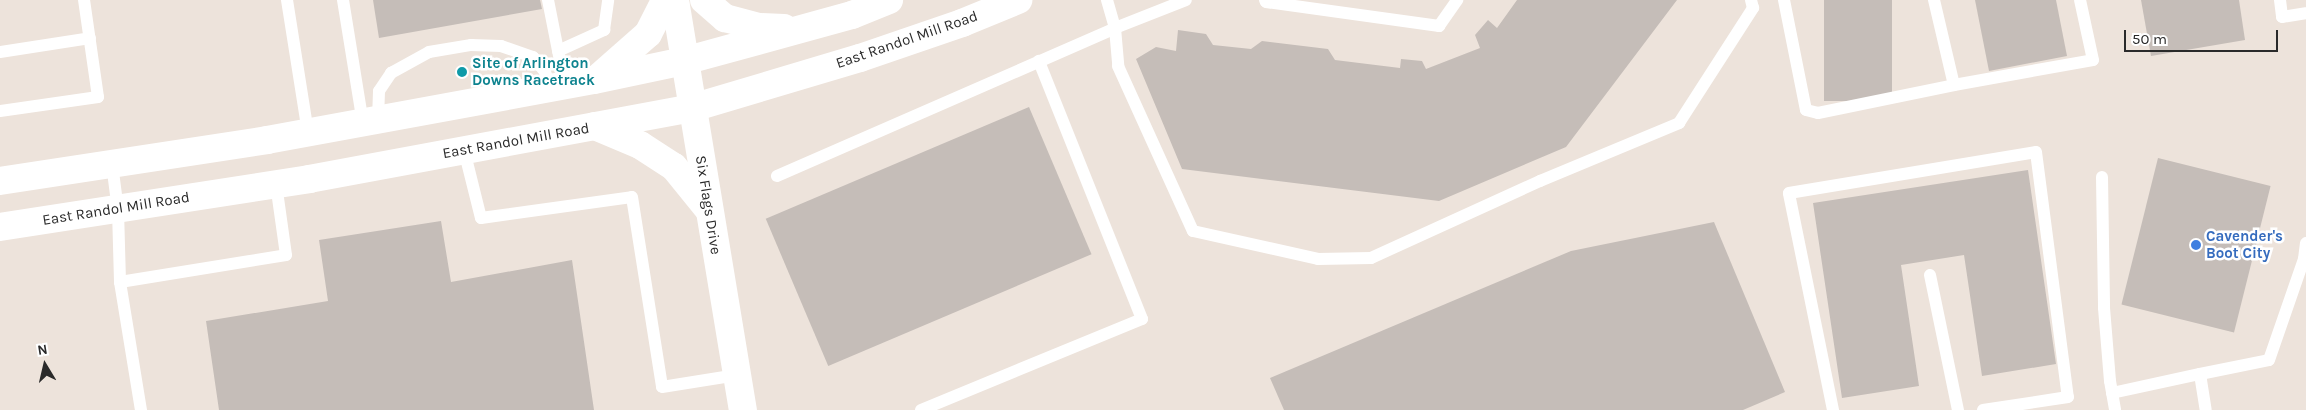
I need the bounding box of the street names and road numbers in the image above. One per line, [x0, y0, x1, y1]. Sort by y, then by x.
street label: East Randol Mill Road [834, 7, 980, 73]
street label: East Randol Mill Road [441, 119, 591, 163]
street label: Six Flags Drive [691, 154, 725, 256]
street label: East Randol Mill Road [41, 188, 191, 230]

